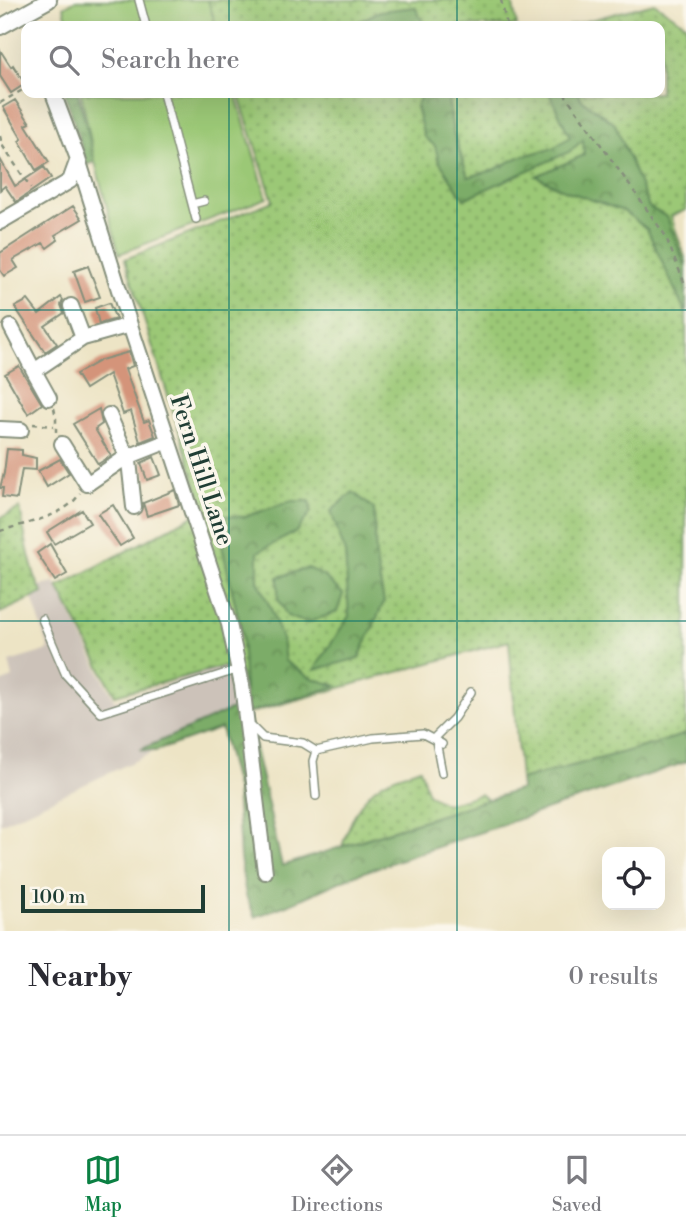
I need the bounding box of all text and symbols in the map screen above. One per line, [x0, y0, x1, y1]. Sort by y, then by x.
search box [21, 21, 665, 98]
icon: search [45, 41, 83, 79]
text: Search here [101, 44, 240, 76]
street label: Fern Hill Lane [163, 391, 240, 550]
map controls [602, 847, 665, 910]
button: locate [602, 847, 665, 910]
scale bar [21, 882, 205, 914]
text: 100 m [32, 885, 85, 909]
text: Nearby [28, 958, 132, 996]
text: 0 results [568, 963, 658, 991]
tab: Map [84, 1151, 122, 1217]
tab: Directions [291, 1151, 383, 1217]
tab: Saved [552, 1151, 602, 1217]

